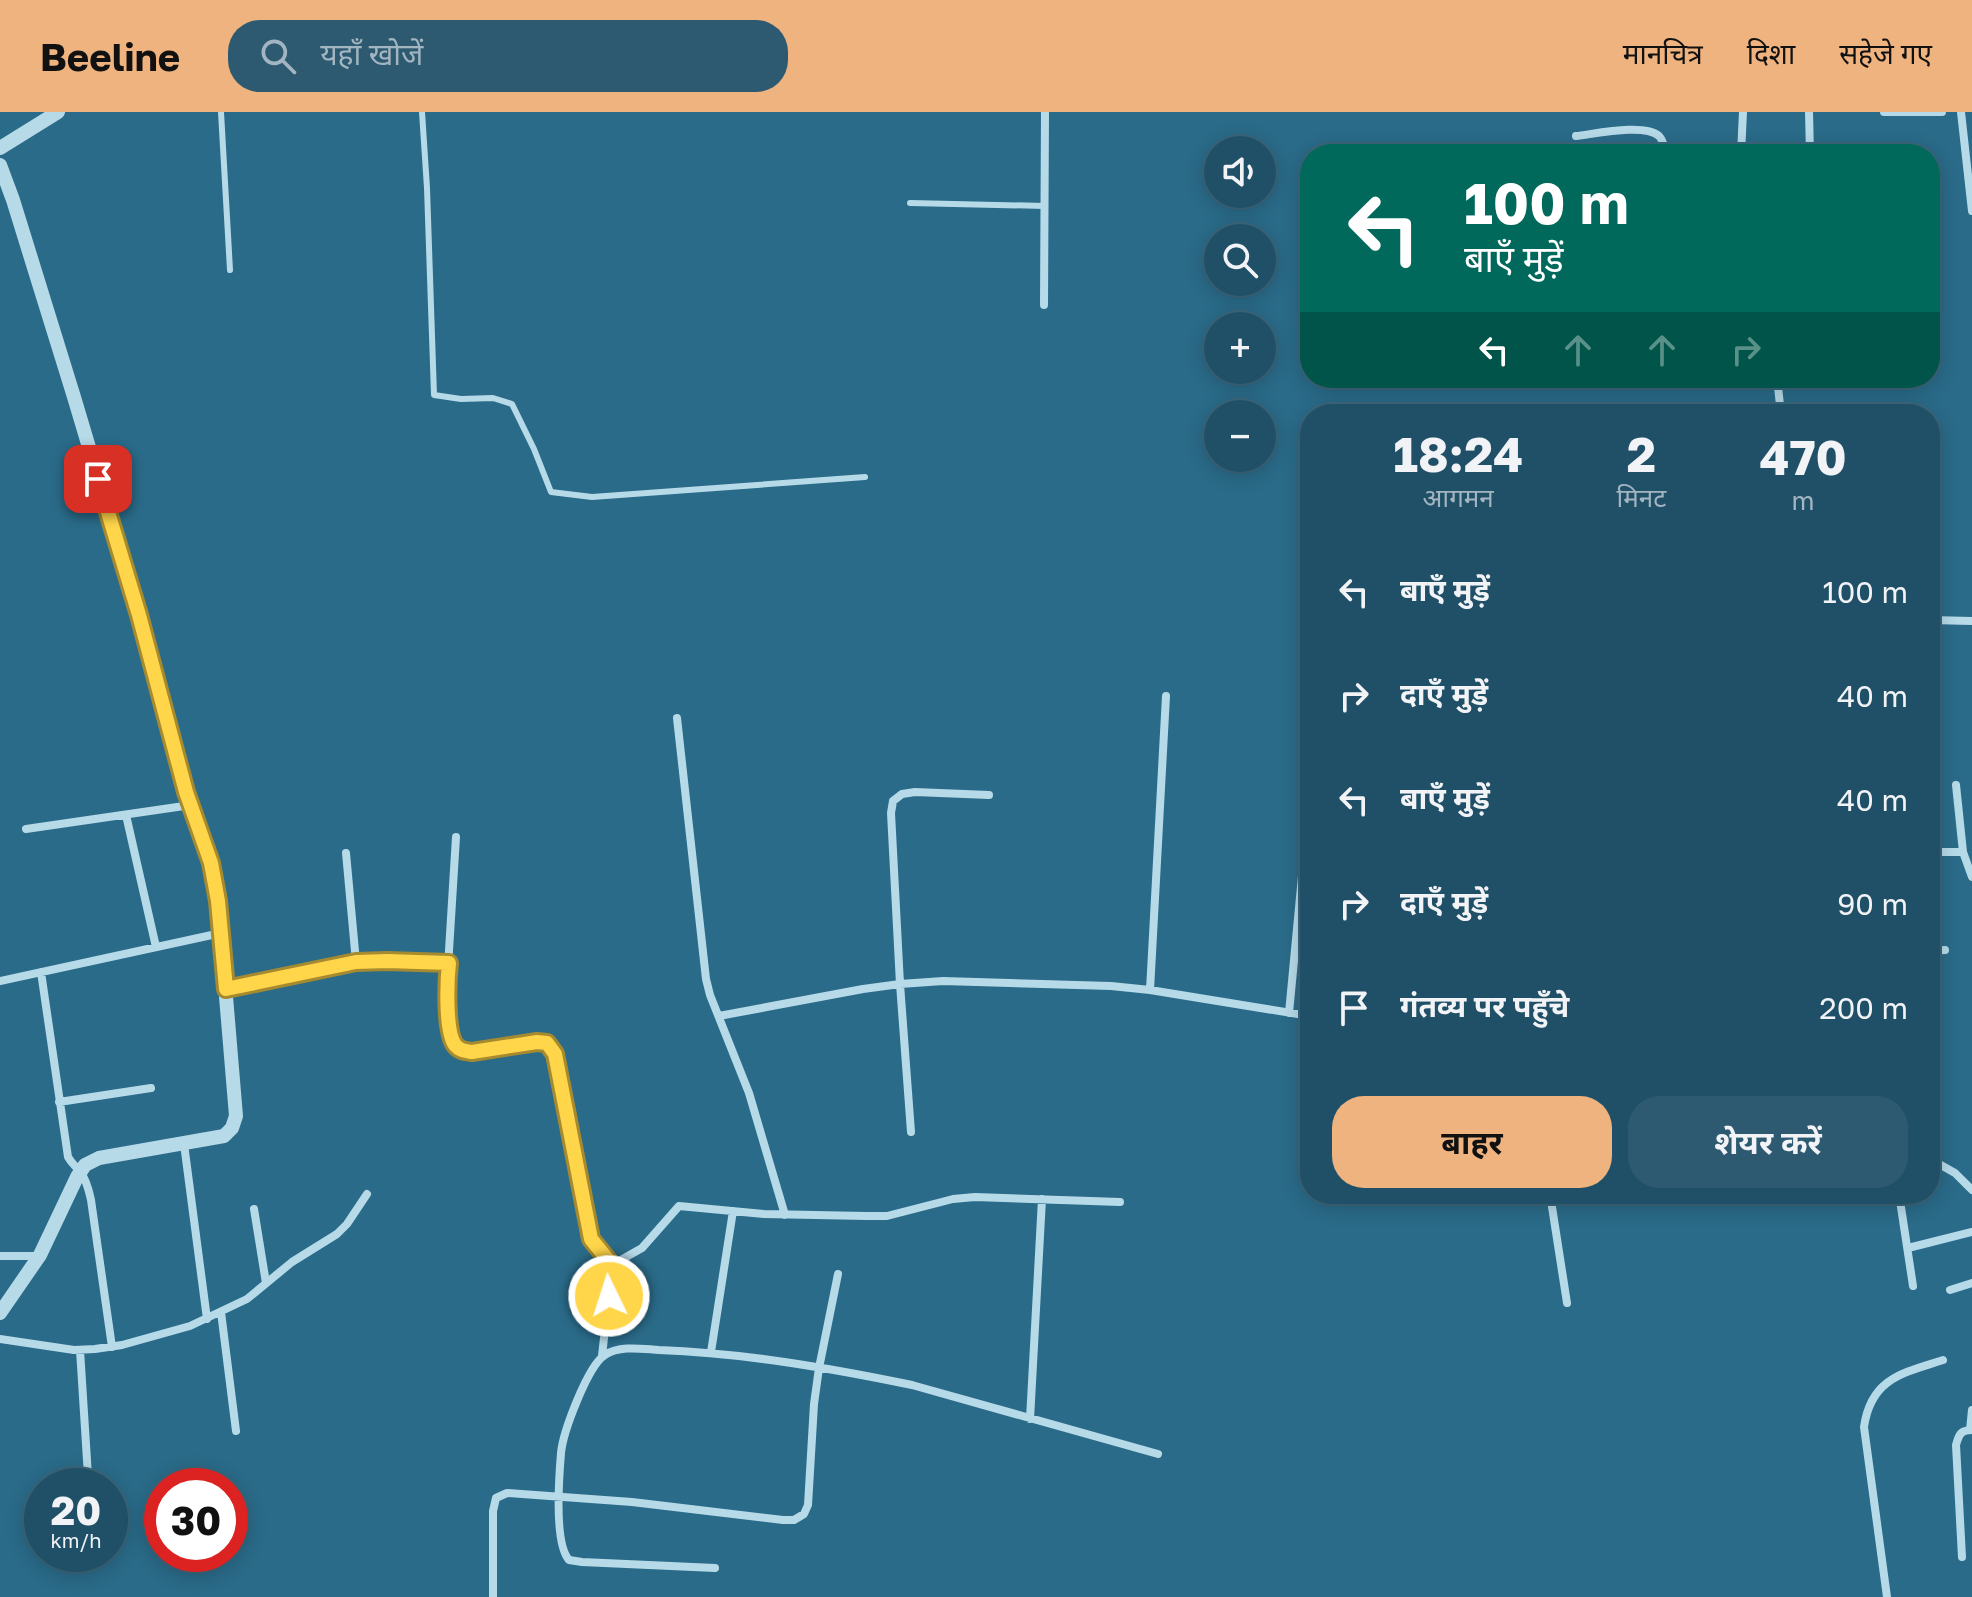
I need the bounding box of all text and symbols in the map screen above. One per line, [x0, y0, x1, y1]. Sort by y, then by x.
search box [228, 20, 788, 92]
text: Beeline [40, 34, 180, 79]
icon: search [256, 34, 300, 78]
text: यहाँ खोजें [320, 36, 423, 72]
text: मानचित्र [1623, 37, 1703, 70]
text: दिशा [1747, 37, 1795, 70]
text: सहेजे गए [1839, 37, 1932, 70]
map controls [1204, 136, 1276, 472]
button: sound [1204, 136, 1276, 208]
text: 100 m [1464, 169, 1629, 236]
icon: left [1332, 176, 1436, 280]
button: search [1204, 224, 1276, 296]
text: बाएँ मुड़ें [1464, 237, 1564, 280]
button: + [1204, 312, 1276, 384]
icon: left [1472, 328, 1516, 372]
icon: ahead [1556, 328, 1600, 372]
icon: ahead [1640, 328, 1684, 372]
icon: right [1724, 328, 1768, 372]
button: − [1204, 400, 1276, 472]
text: 18:24 [1393, 425, 1523, 483]
text: 2 [1627, 425, 1656, 483]
text: 470 [1759, 428, 1847, 486]
pin [64, 445, 132, 513]
icon: arrive [76, 457, 120, 501]
text: आगमन [1423, 482, 1494, 513]
text: मिनट [1616, 482, 1666, 513]
text: m [1792, 485, 1815, 516]
icon: left [1332, 570, 1376, 614]
text: बाएँ मुड़ें [1400, 572, 1490, 608]
text: 100 m [1822, 574, 1908, 610]
icon: right [1332, 674, 1376, 718]
text: दाएँ मुड़ें [1400, 676, 1488, 712]
text: 40 m [1837, 678, 1908, 714]
icon: left [1332, 778, 1376, 822]
text: बाएँ मुड़ें [1400, 780, 1490, 816]
text: 40 m [1837, 782, 1908, 818]
icon: right [1332, 882, 1376, 926]
text: दाएँ मुड़ें [1400, 884, 1488, 920]
text: 90 m [1837, 886, 1908, 922]
icon: arrive [1332, 986, 1376, 1030]
text: गंतव्य पर पहुँचे [1400, 988, 1569, 1024]
text: 200 m [1819, 990, 1908, 1026]
button: बाहर [1332, 1096, 1612, 1188]
button: शेयर करें [1628, 1096, 1908, 1188]
position arrow [567, 1254, 651, 1338]
speed limit sign: 30 [144, 1468, 248, 1572]
text: 20 [51, 1486, 101, 1534]
text: km/h [51, 1528, 101, 1552]

